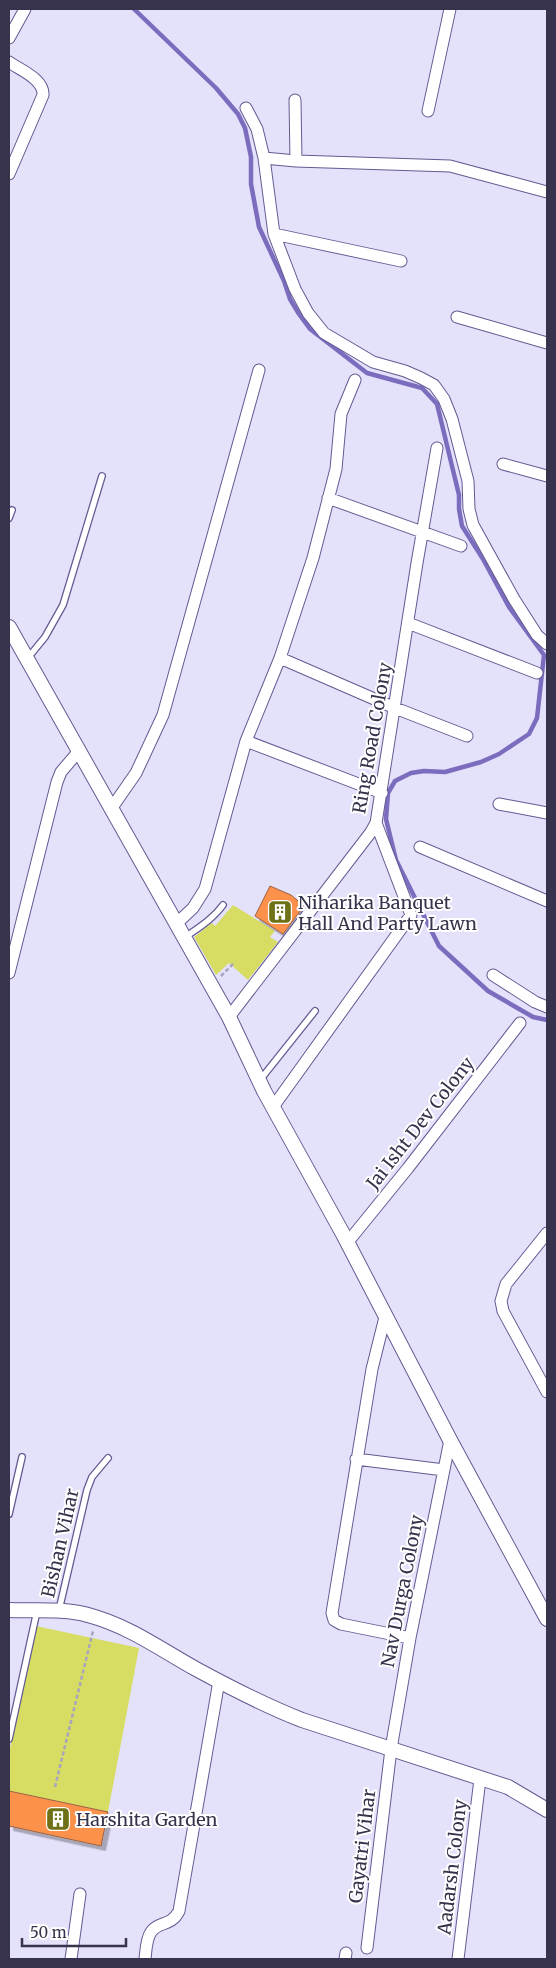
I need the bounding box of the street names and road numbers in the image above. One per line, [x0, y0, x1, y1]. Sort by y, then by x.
street label: Ring Road Colony [347, 660, 397, 815]
street label: Jai Isht Dev Colony [361, 1052, 479, 1195]
street label: Bishan Vihar [36, 1486, 84, 1600]
street label: Nav Durga Colony [376, 1512, 428, 1669]
street label: Gayatri Vihar [344, 1788, 380, 1904]
street label: Aadarsh Colony [432, 1798, 472, 1937]

